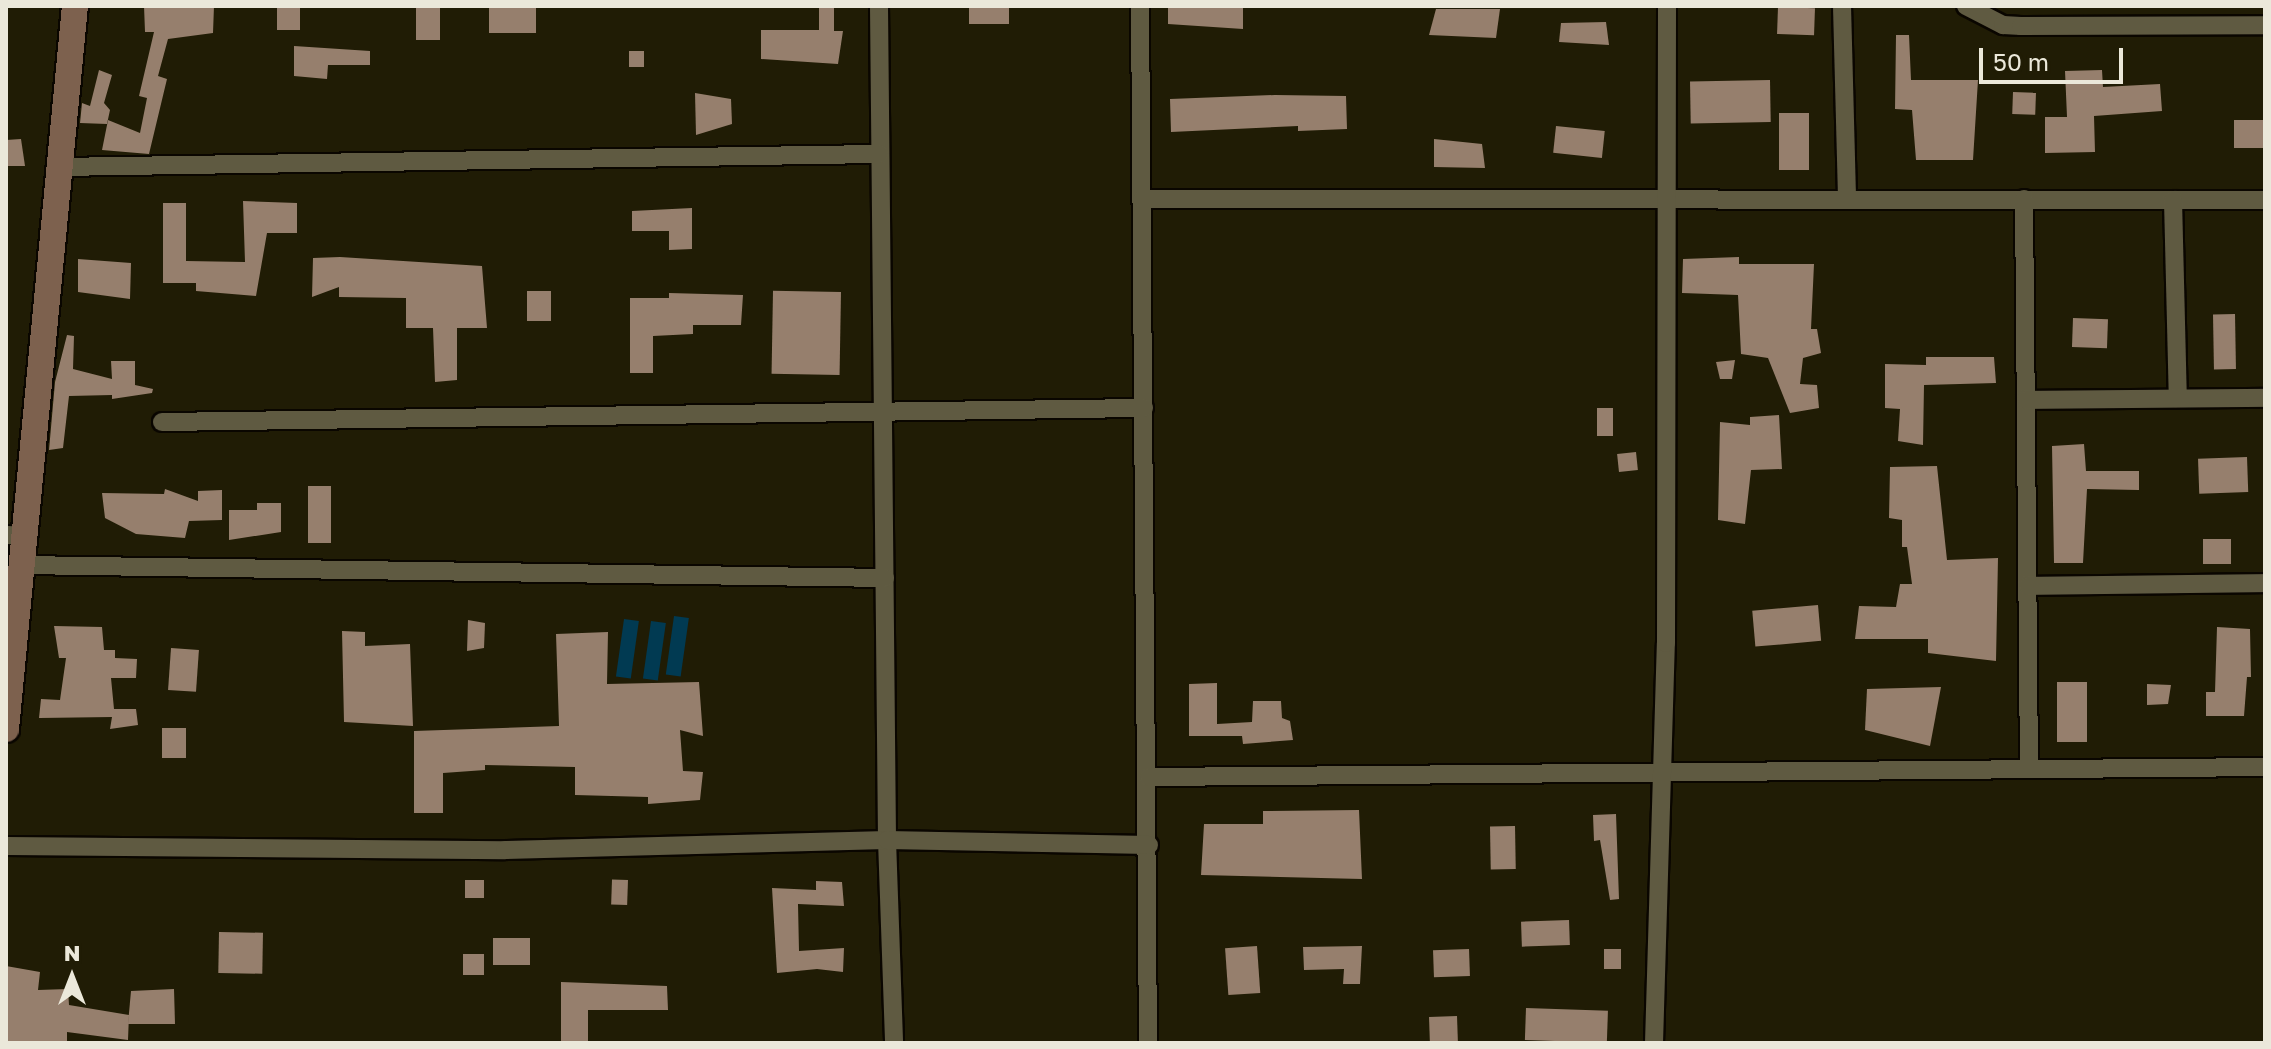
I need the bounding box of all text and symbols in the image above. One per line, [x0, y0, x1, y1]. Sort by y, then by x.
scale bar [1983, 32, 2127, 82]
text: 50 m [1993, 47, 2049, 76]
north arrow [32, 937, 112, 1017]
text: N [64, 939, 80, 966]

